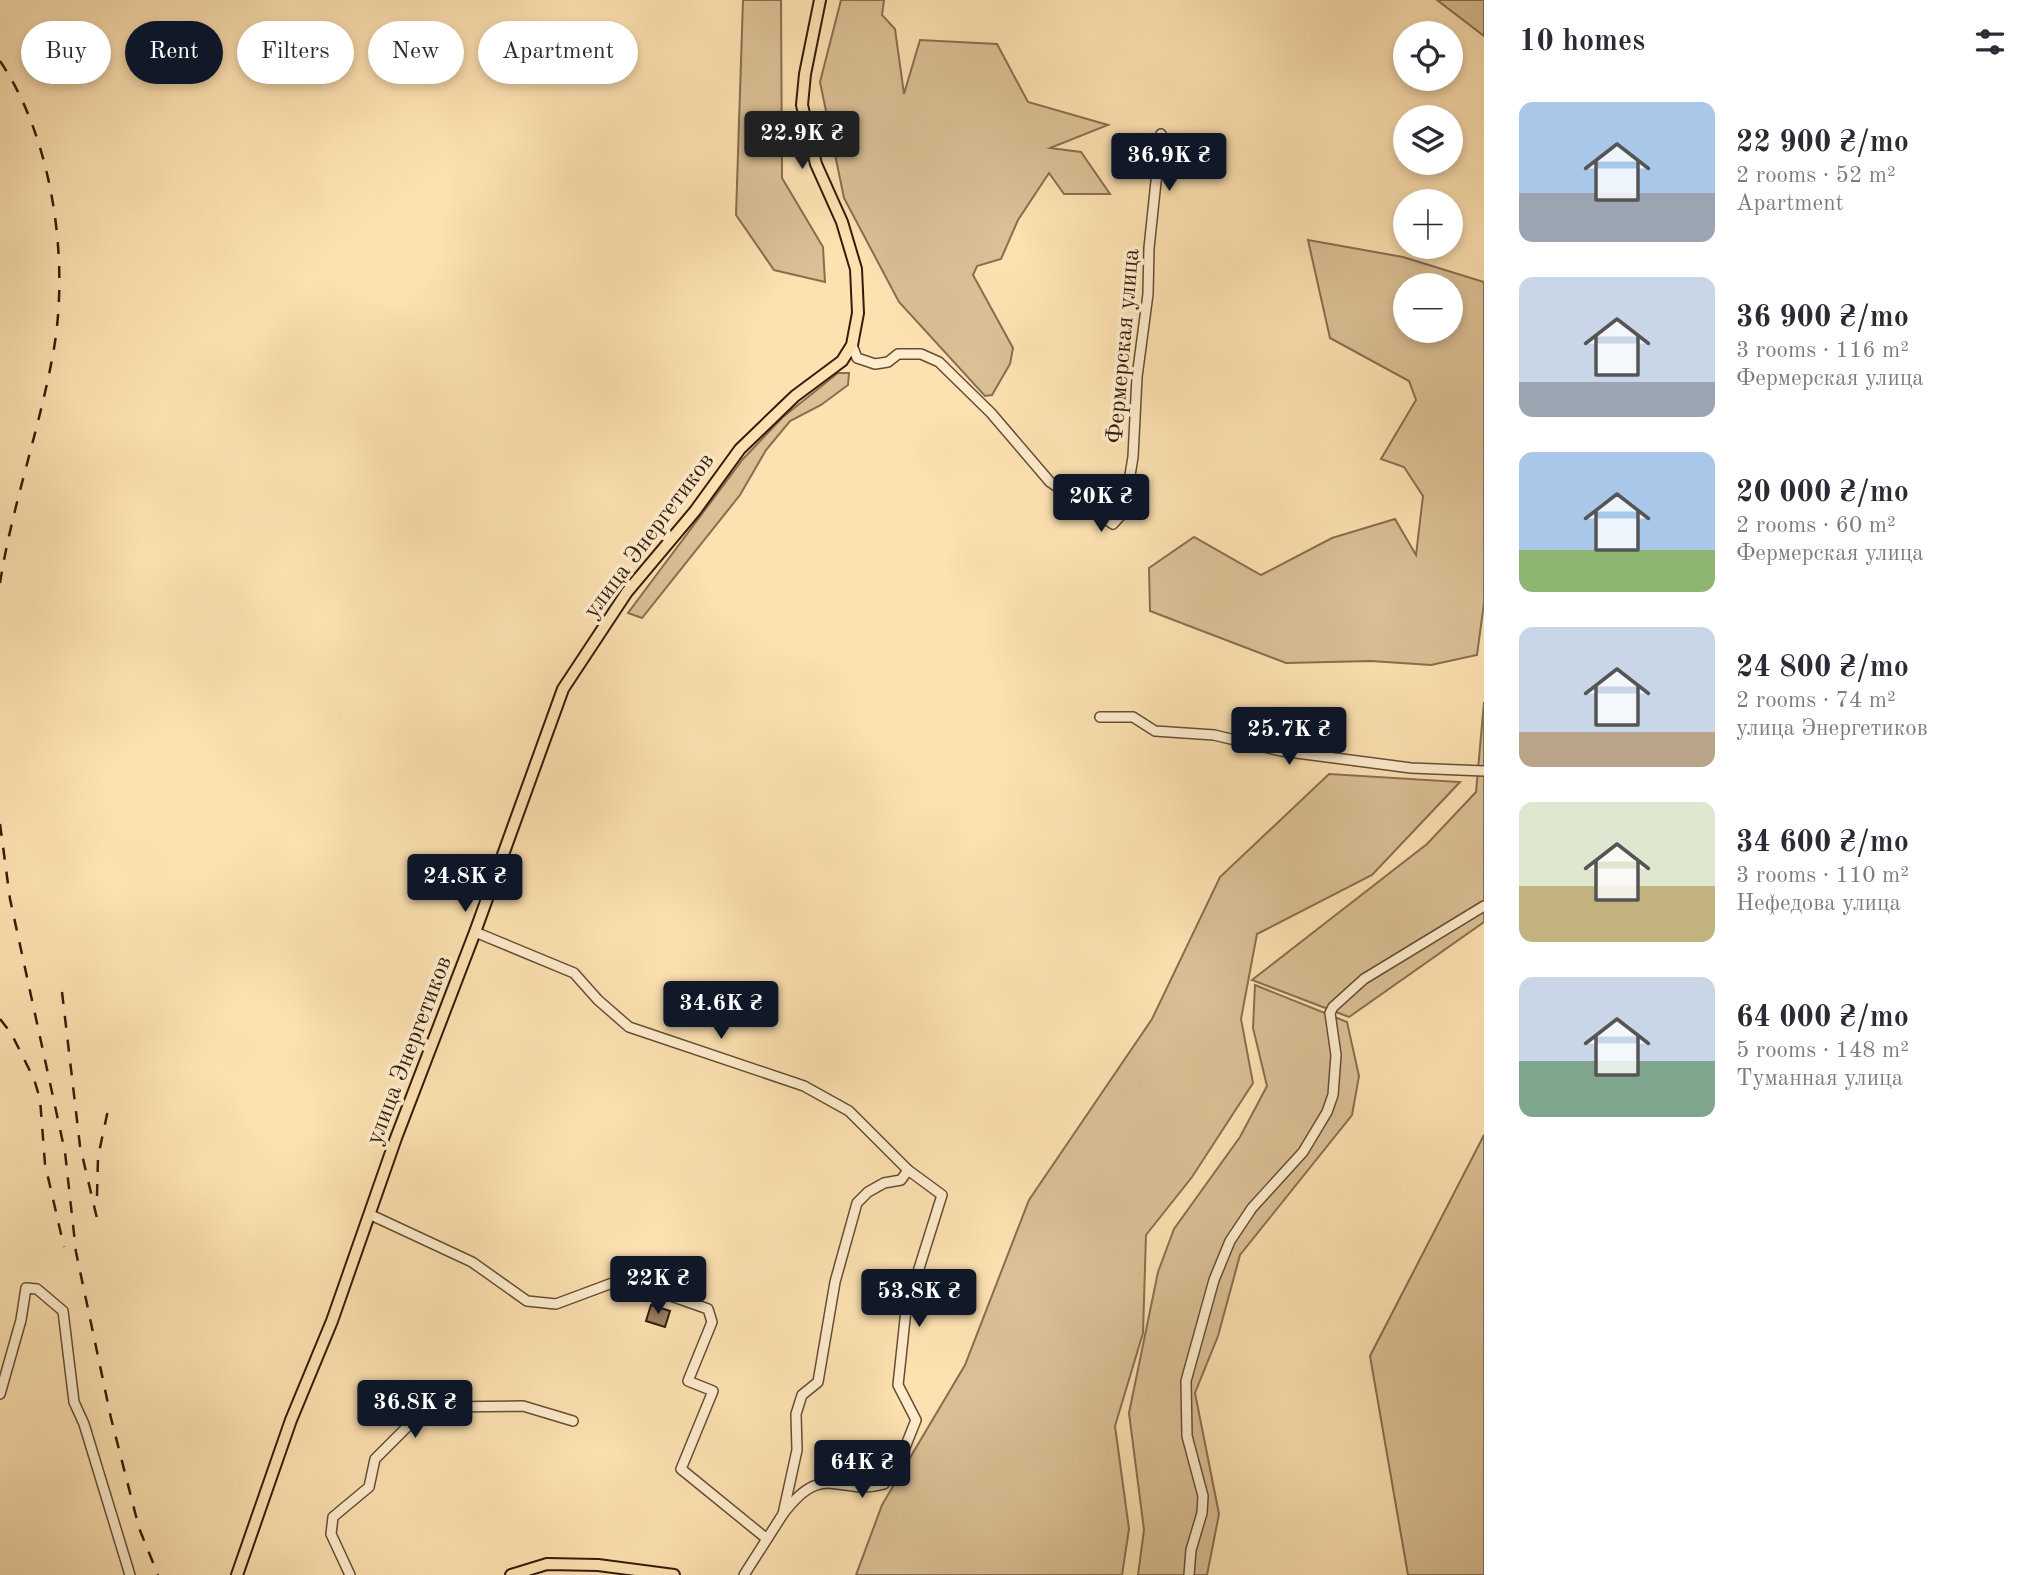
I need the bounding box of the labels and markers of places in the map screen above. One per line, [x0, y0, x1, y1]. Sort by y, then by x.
pin: 22.9K ₴ [737, 111, 867, 171]
pin: 36.9K ₴ [1104, 134, 1234, 193]
pin: 20K ₴ [1052, 475, 1150, 534]
pin: 25.7K ₴ [1224, 708, 1354, 767]
pin: 24.8K ₴ [400, 855, 530, 914]
pin: 34.6K ₴ [656, 982, 786, 1041]
pin: 22K ₴ [609, 1256, 707, 1316]
pin: 53.8K ₴ [854, 1270, 984, 1329]
pin: 36.8K ₴ [350, 1380, 480, 1440]
pin: 64K ₴ [813, 1440, 911, 1500]

